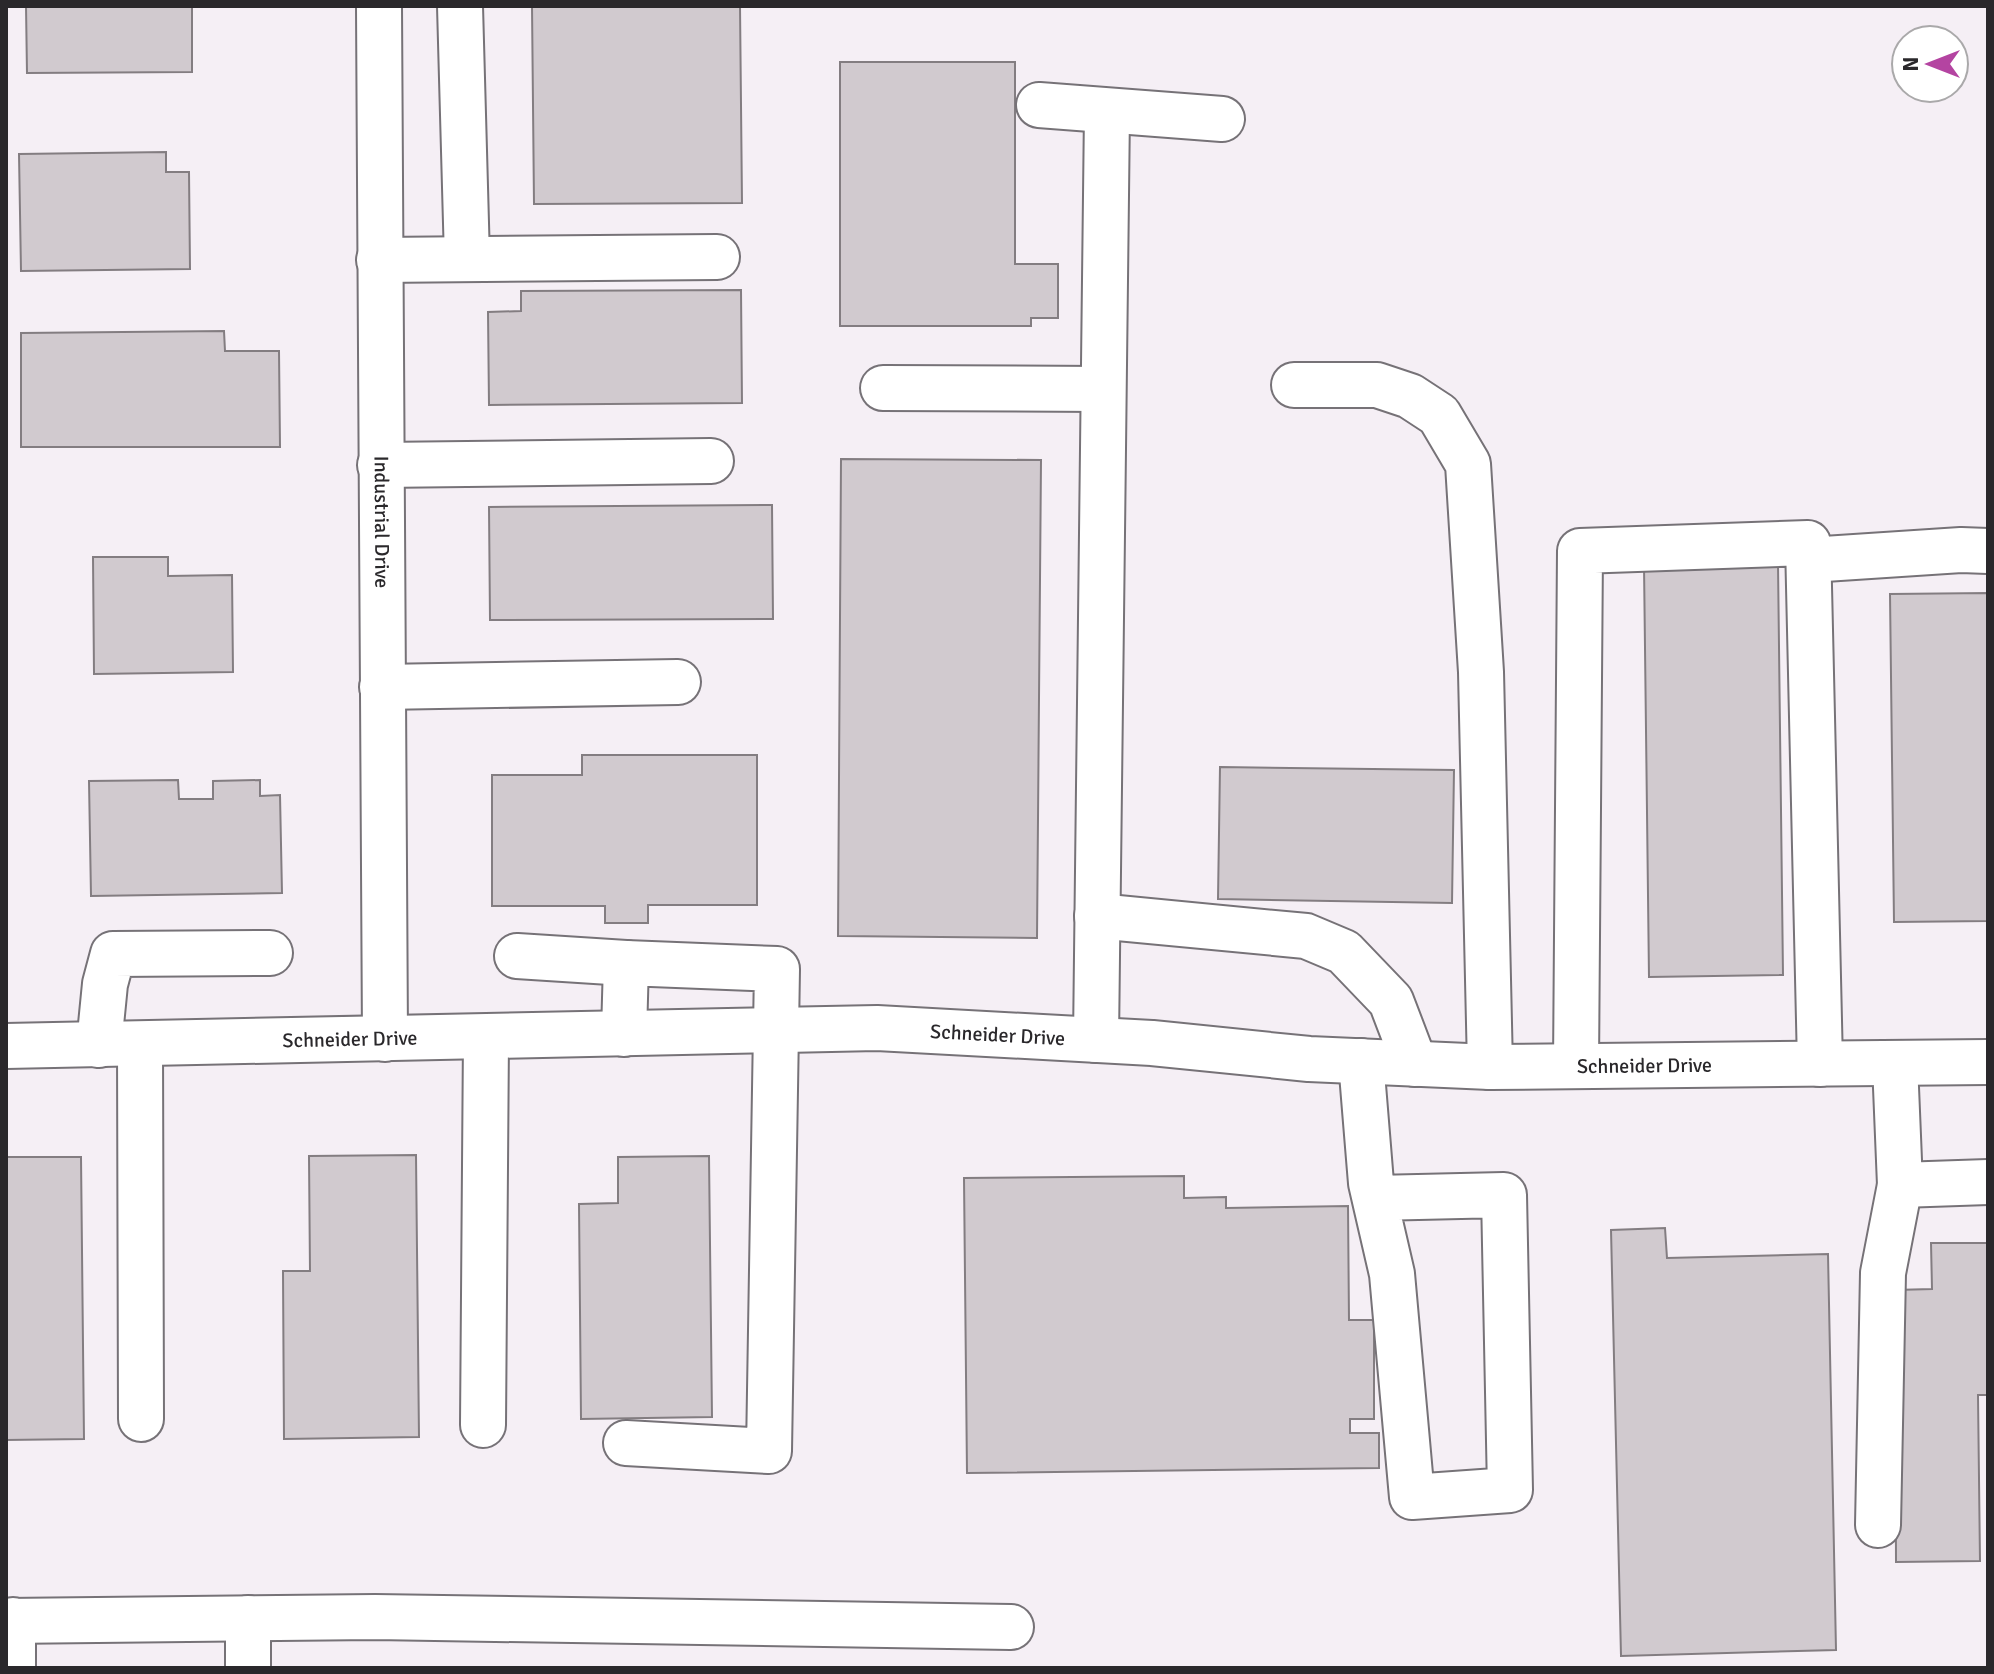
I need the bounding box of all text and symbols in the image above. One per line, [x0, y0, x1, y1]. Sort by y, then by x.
north arrow [1890, 24, 1970, 104]
text: N [1897, 56, 1924, 72]
street label: Industrial Drive [369, 456, 395, 588]
street label: Schneider Drive [930, 1018, 1066, 1051]
street label: Schneider Drive [282, 1025, 418, 1053]
street label: Schneider Drive [1577, 1052, 1712, 1079]

